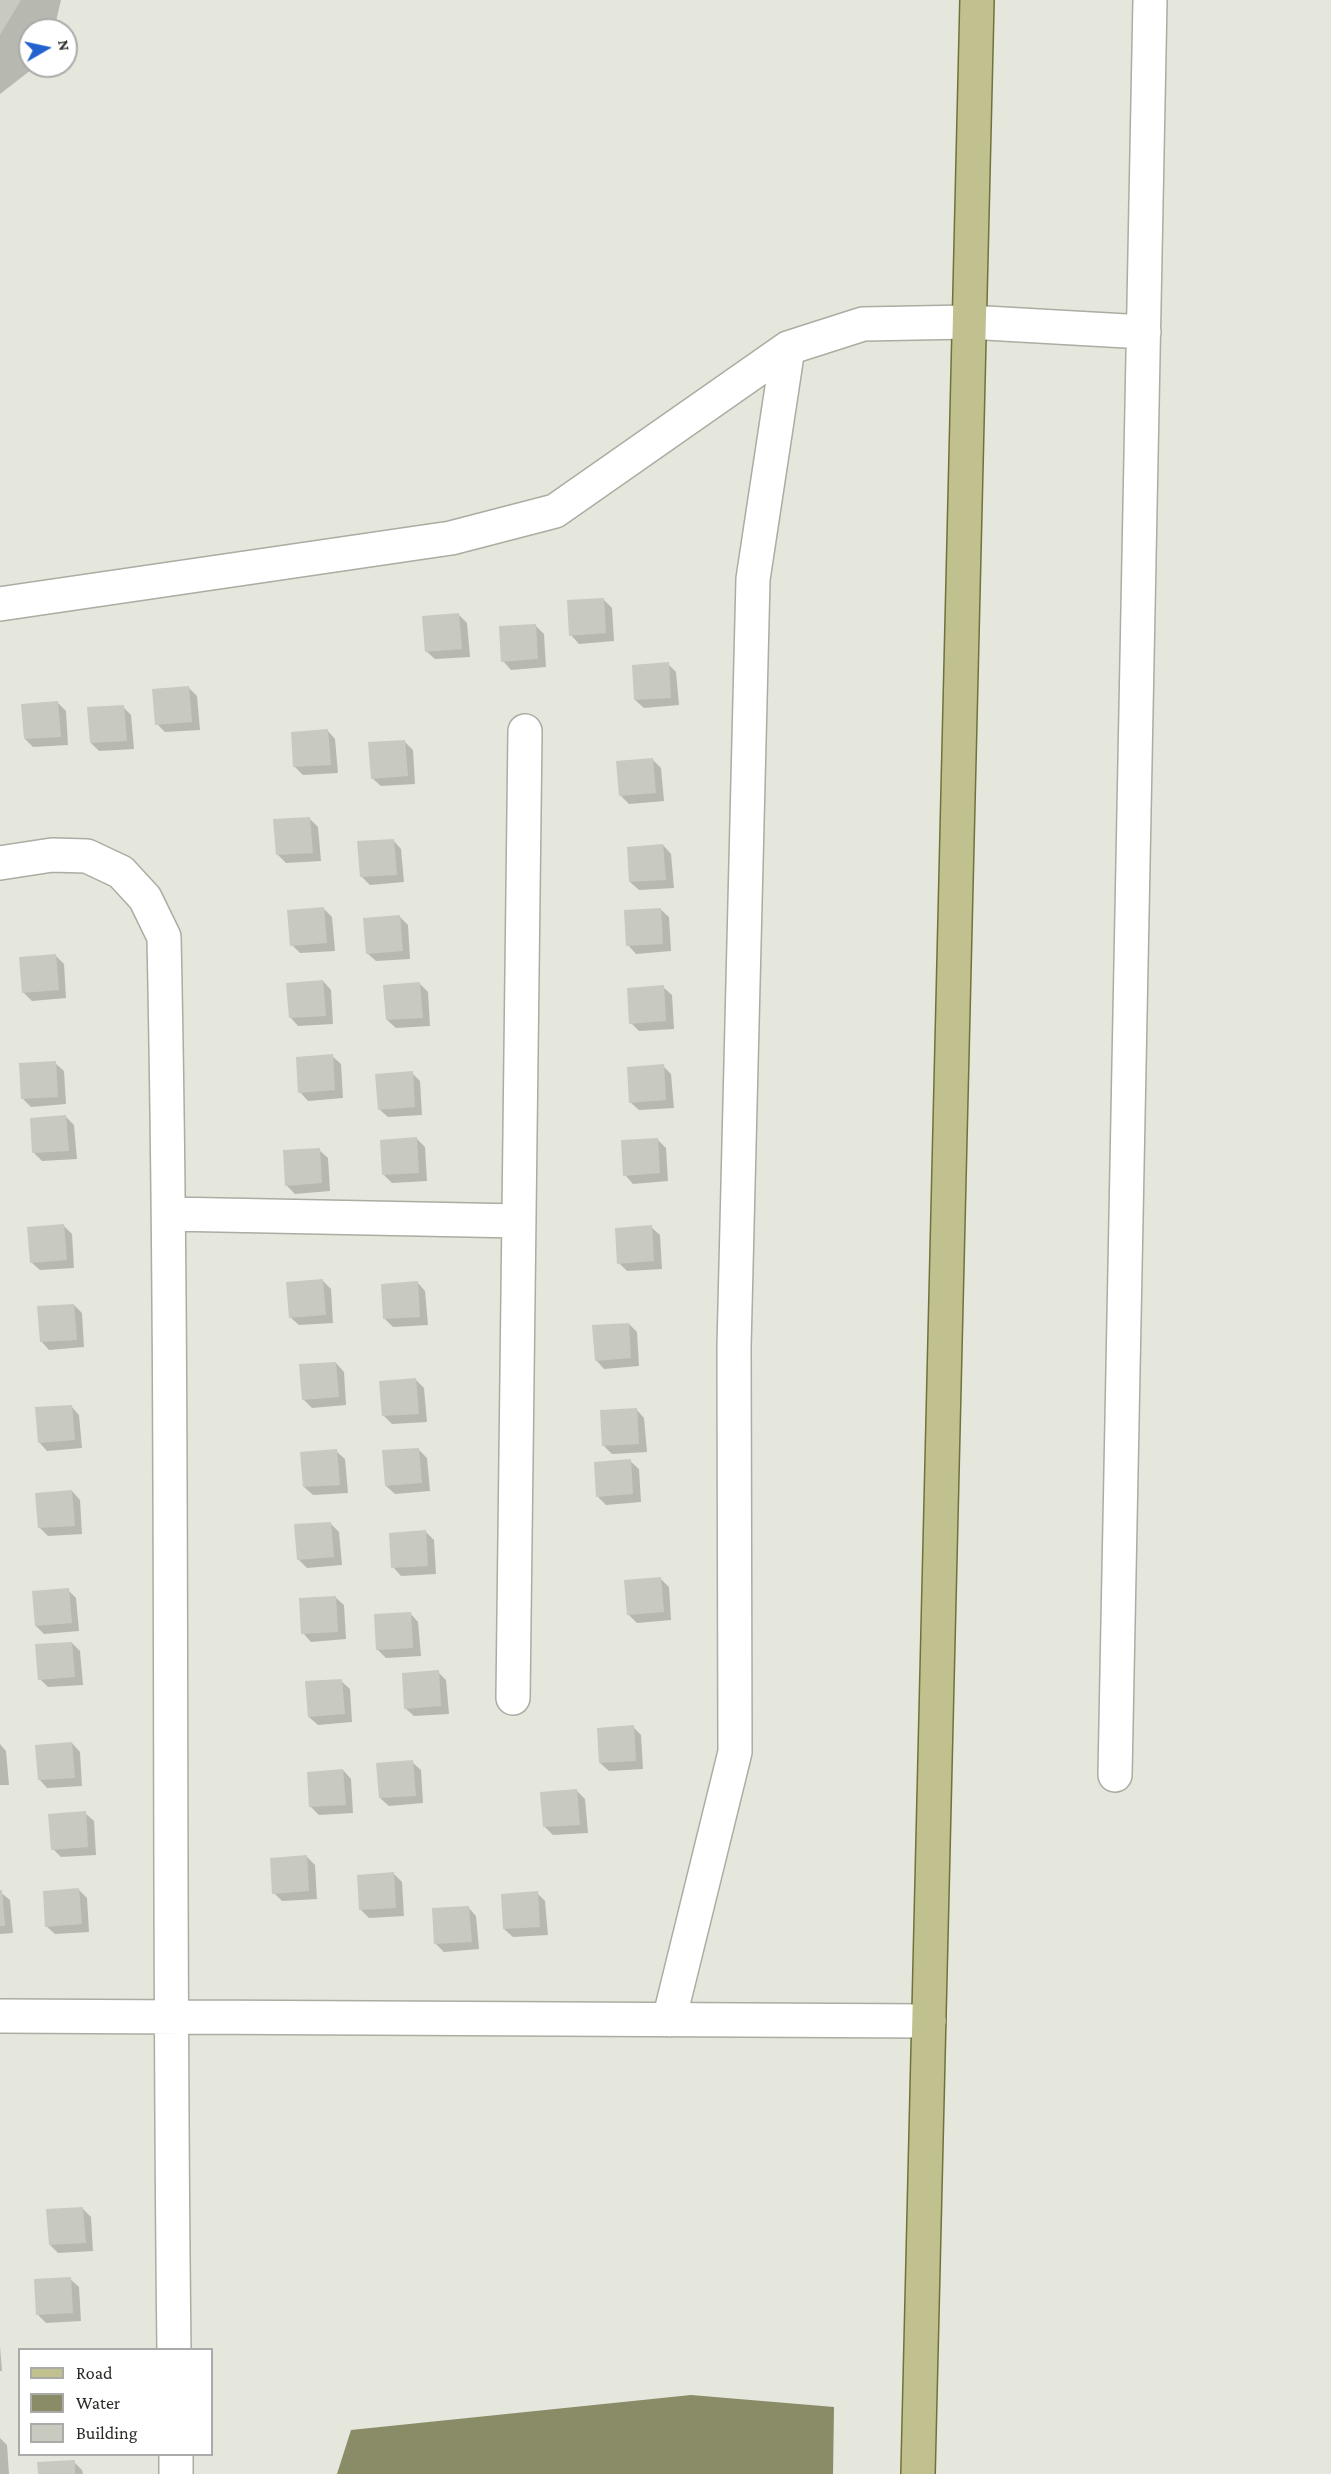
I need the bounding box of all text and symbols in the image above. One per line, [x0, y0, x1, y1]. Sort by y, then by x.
north arrow [18, 18, 78, 78]
text: N [55, 39, 74, 52]
legend [18, 2348, 213, 2456]
text: Road [76, 2363, 113, 2383]
text: Water [76, 2393, 120, 2413]
text: Building [76, 2423, 137, 2443]

